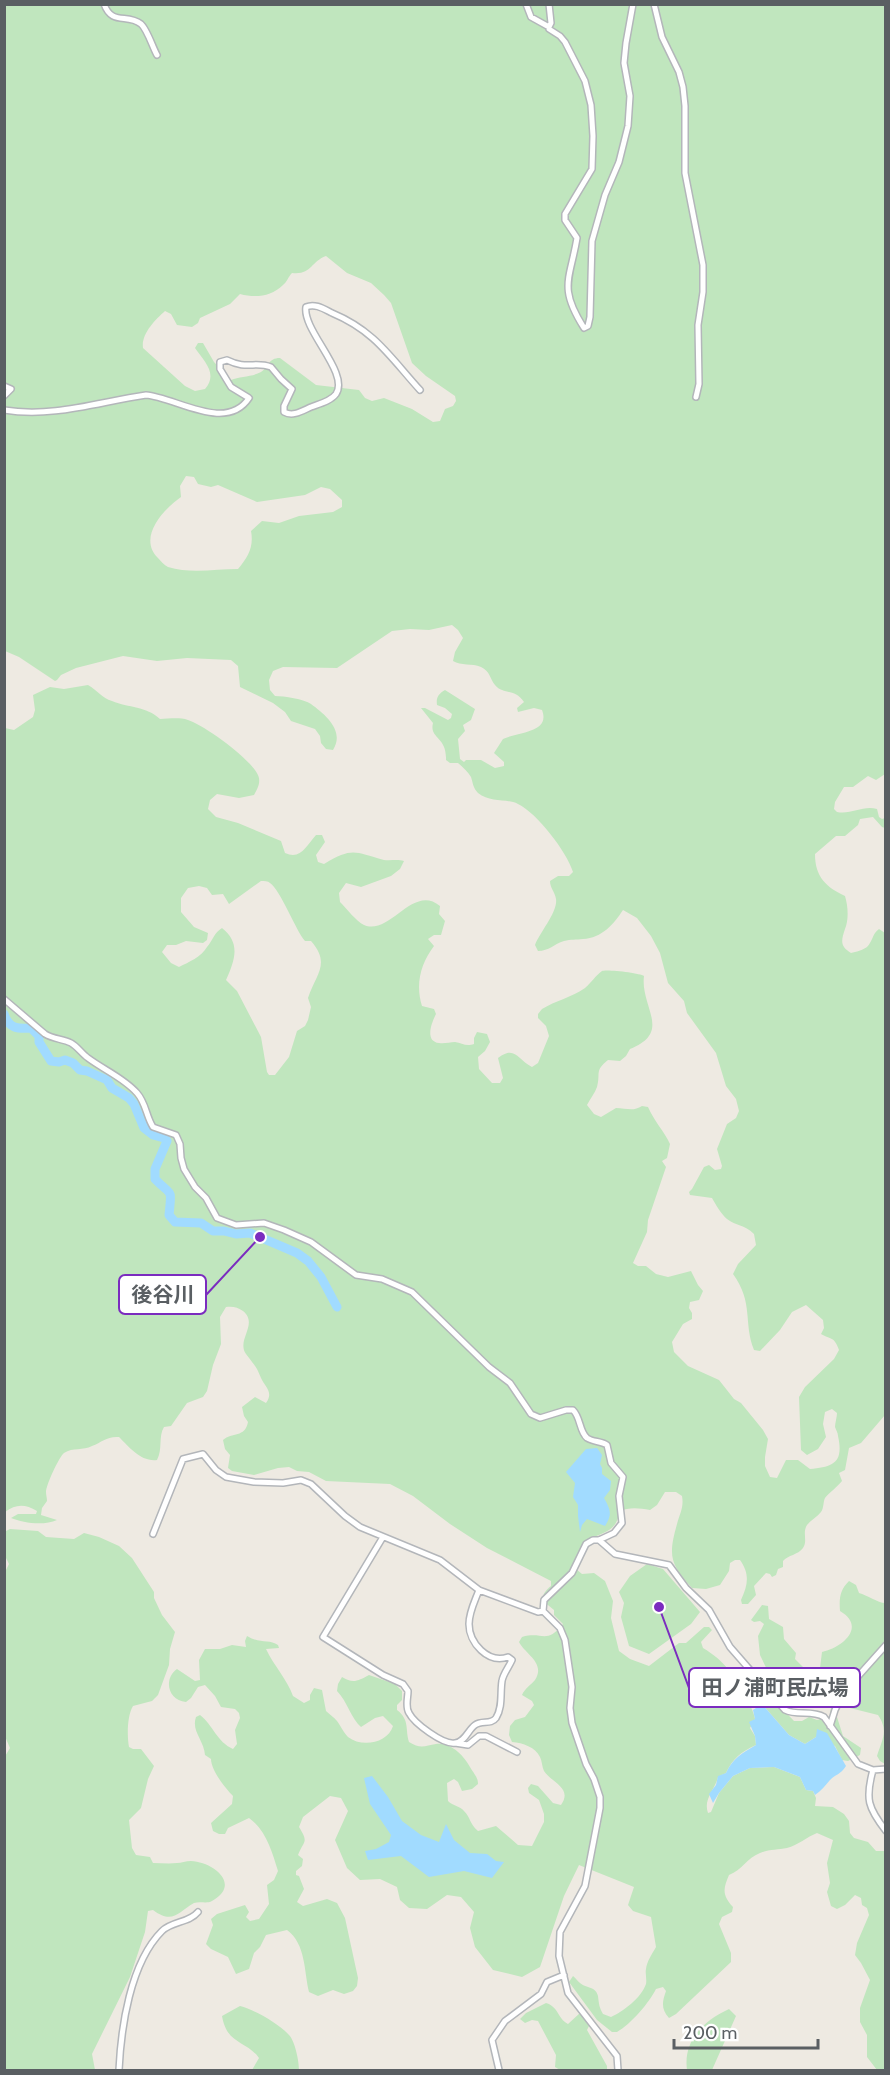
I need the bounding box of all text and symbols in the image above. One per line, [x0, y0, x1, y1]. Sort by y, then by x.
callout: 後谷川 [119, 1275, 206, 1314]
text: 後谷川 [132, 1282, 195, 1307]
callout: 田ノ浦町民広場 [689, 1668, 860, 1707]
text: 田ノ浦町民広場 [702, 1675, 849, 1700]
scale bar [674, 2012, 818, 2050]
text: 200 m [683, 2022, 737, 2044]

